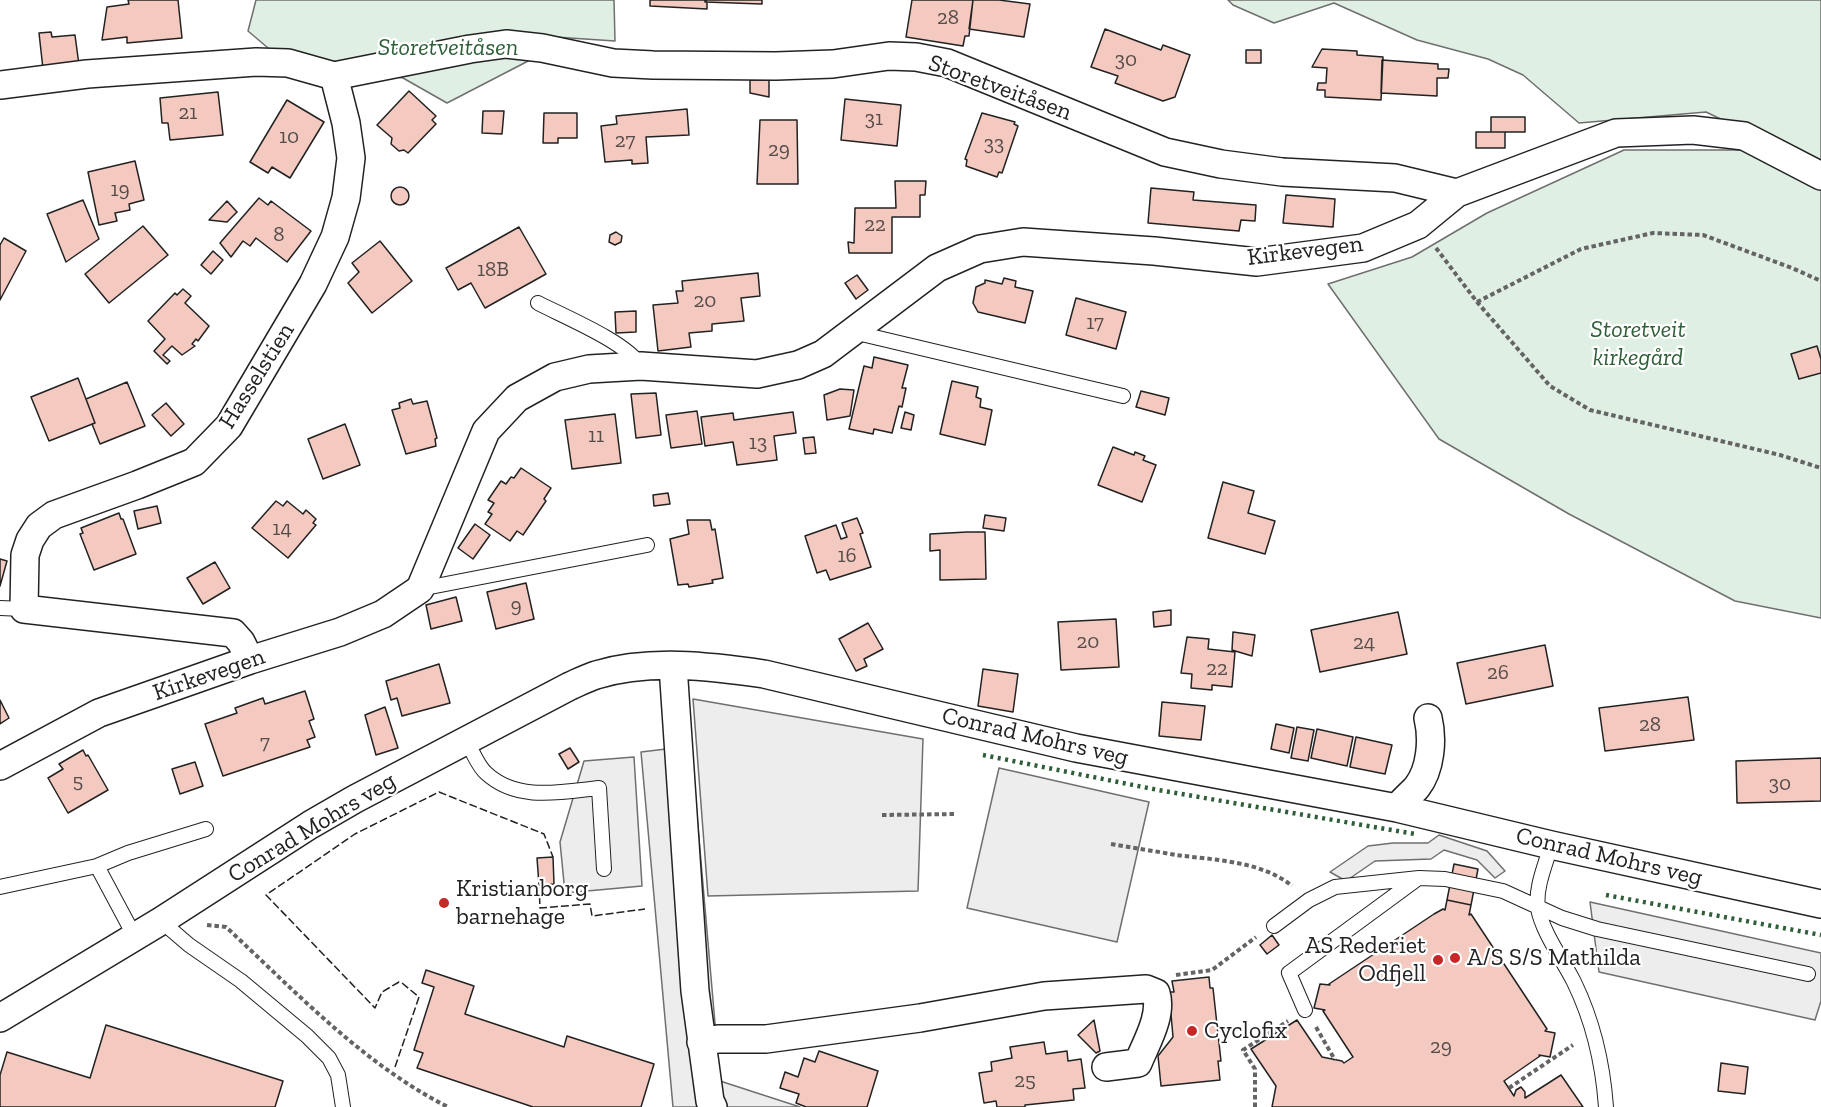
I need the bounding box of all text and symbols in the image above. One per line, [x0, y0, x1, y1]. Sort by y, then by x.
house number: 28 [937, 5, 959, 31]
park label: Storetveitåsen [378, 34, 518, 62]
house number: 30 [1115, 47, 1137, 73]
street label: Storetveitåsen [925, 49, 1075, 127]
house number: 21 [179, 100, 197, 126]
house number: 31 [865, 106, 883, 132]
house number: 10 [279, 124, 299, 150]
house number: 27 [615, 128, 635, 154]
house number: 33 [984, 131, 1004, 157]
house number: 29 [768, 137, 790, 163]
house number: 19 [110, 177, 130, 203]
house number: 22 [864, 212, 886, 238]
house number: 8 [273, 222, 285, 248]
street label: Kirkevegen [1246, 230, 1364, 272]
house number: 18B [477, 257, 509, 283]
house number: 20 [694, 288, 716, 314]
house number: 17 [1086, 310, 1104, 336]
park label: Storetveit kirkegård [1590, 316, 1686, 372]
street label: Hasselstien [213, 318, 301, 434]
house number: 11 [588, 423, 604, 449]
house number: 13 [749, 430, 767, 456]
house number: 14 [272, 516, 292, 542]
house number: 16 [837, 543, 857, 569]
house number: 9 [510, 593, 522, 619]
house number: 20 [1077, 629, 1099, 655]
house number: 24 [1353, 630, 1375, 656]
street label: Kirkevegen [149, 642, 269, 708]
house number: 22 [1206, 656, 1228, 682]
house number: 26 [1487, 660, 1509, 686]
street label: Conrad Mohrs veg [939, 702, 1131, 772]
house number: 28 [1639, 712, 1661, 738]
house number: 7 [260, 730, 270, 756]
street label: Conrad Mohrs veg [223, 767, 401, 889]
house number: 5 [73, 769, 83, 795]
house number: 30 [1769, 771, 1791, 797]
street label: Conrad Mohrs veg [1513, 822, 1705, 892]
place label: Kristianborg barnehage [456, 875, 588, 931]
marker: Kristianborg barnehage [437, 896, 451, 910]
place label: AS Rederiet Odfjell [1305, 932, 1426, 988]
place label: A/S S/S Mathilda [1467, 944, 1641, 972]
marker: A/S S/S Mathilda [1448, 951, 1462, 965]
marker: AS Rederiet Odfjell [1431, 953, 1445, 967]
place label: Cyclofix [1204, 1017, 1287, 1045]
marker: Cyclofix [1185, 1024, 1199, 1038]
house number: 29 [1430, 1034, 1452, 1060]
house number: 25 [1014, 1068, 1036, 1094]

